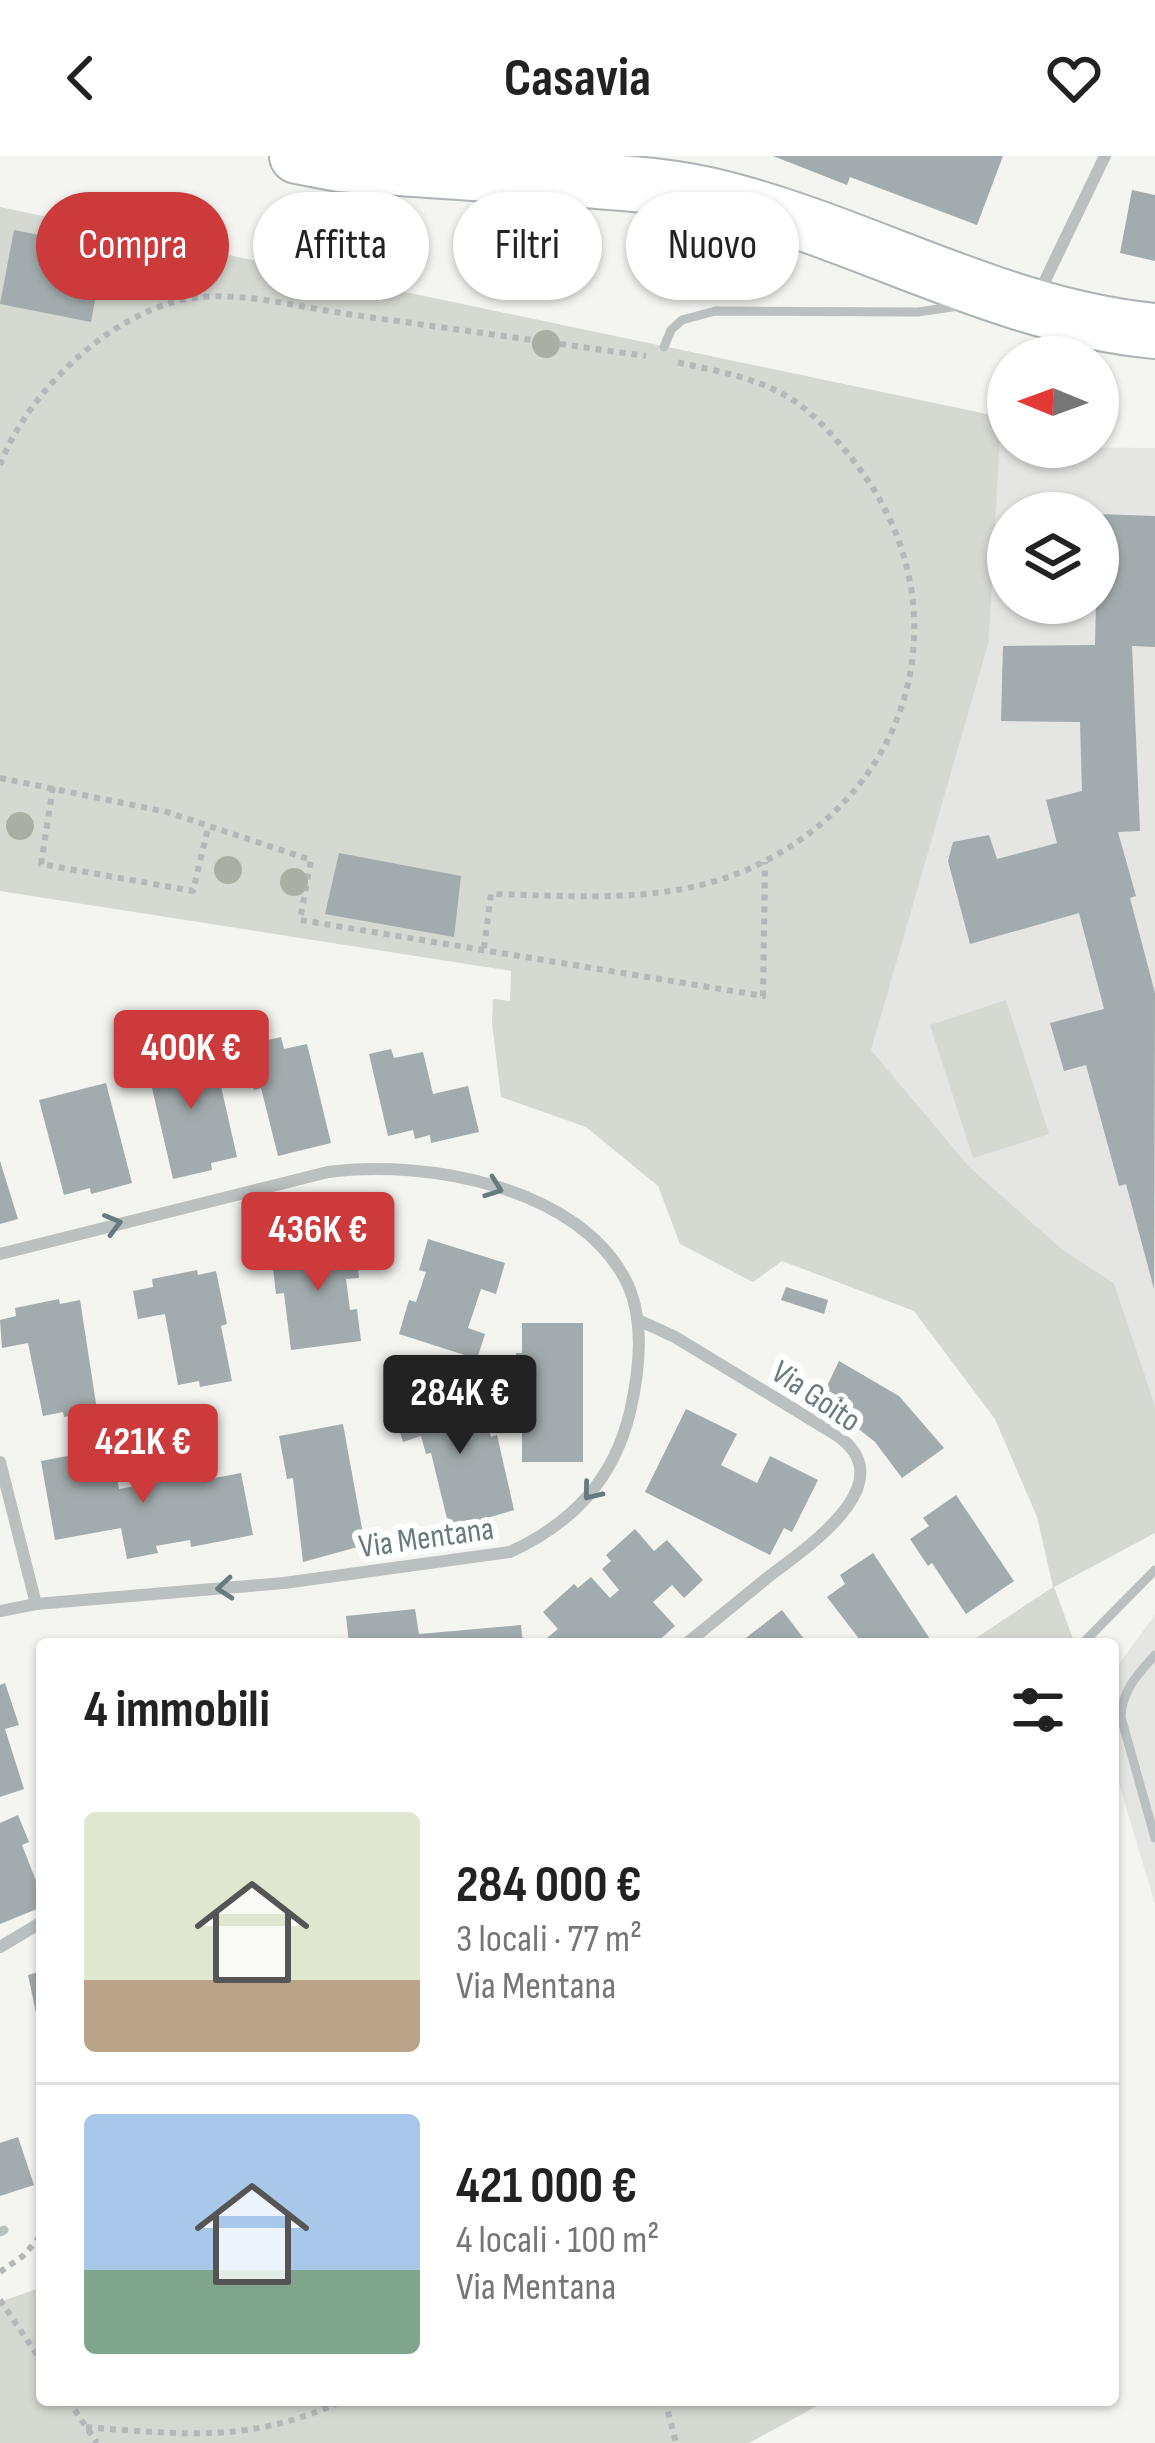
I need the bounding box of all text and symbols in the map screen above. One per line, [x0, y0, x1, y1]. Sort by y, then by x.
icon: back [48, 45, 114, 111]
icon: heart [1041, 45, 1107, 111]
text: Casavia [504, 46, 651, 111]
chip: Compra [36, 192, 229, 300]
chip: Affitta [253, 192, 429, 300]
chip: Filtri [453, 192, 602, 300]
chip: Nuovo [626, 192, 799, 300]
north arrow [987, 336, 1119, 468]
map controls [987, 336, 1119, 624]
button: layers [987, 492, 1119, 624]
pin: 400K € [93, 1010, 289, 1112]
text: 400K € [141, 1025, 241, 1072]
one-way arrow [482, 1174, 503, 1198]
pin: 436K € [220, 1192, 416, 1294]
text: 436K € [268, 1207, 368, 1254]
one-way arrow [102, 1214, 123, 1239]
street label: Via Goito [764, 1352, 868, 1441]
pin: 284K € [362, 1355, 558, 1457]
text: 284K € [410, 1370, 510, 1417]
pin: 421K € [45, 1404, 241, 1506]
text: 421K € [95, 1419, 191, 1466]
one-way arrow [584, 1478, 606, 1500]
street label: Via Mentana [356, 1509, 496, 1567]
one-way arrow [215, 1575, 234, 1600]
icon: filters [1005, 1677, 1071, 1743]
text: 4 immobili [84, 1680, 270, 1741]
text: 284 000 € [456, 1855, 642, 1916]
icon: home [180, 1860, 324, 2004]
text: 3 locali · 77 m² [456, 1916, 642, 1963]
text: Via Mentana [456, 1963, 616, 2010]
text: 421 000 € [456, 2156, 637, 2217]
icon: home [180, 2162, 324, 2306]
text: 4 locali · 100 m² [456, 2217, 659, 2264]
text: Via Mentana [456, 2264, 616, 2311]

